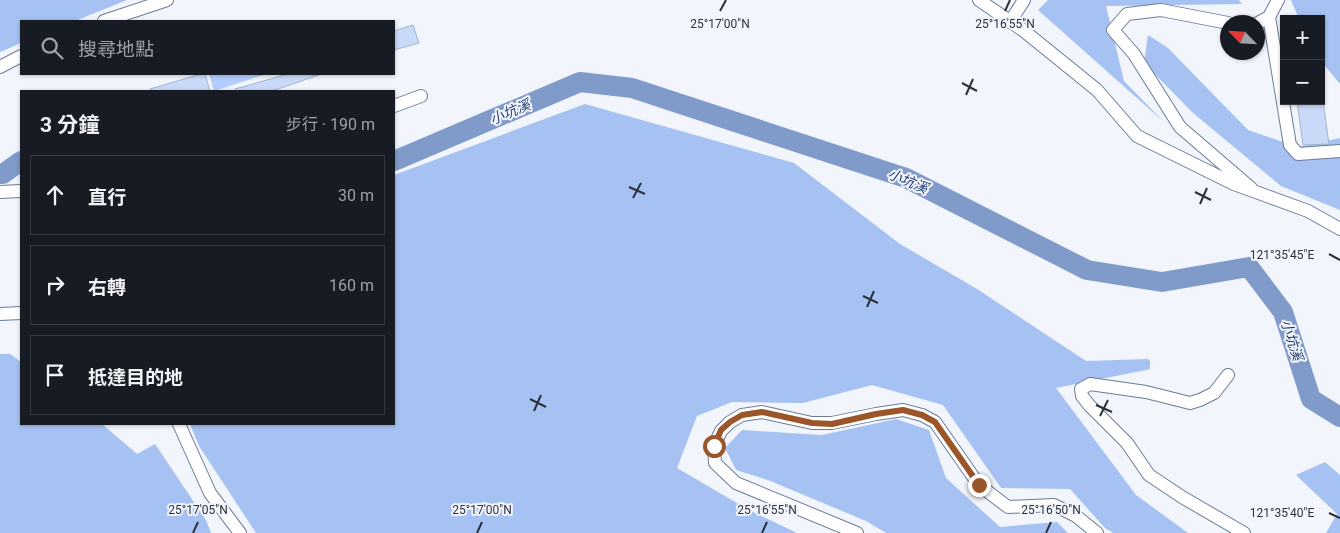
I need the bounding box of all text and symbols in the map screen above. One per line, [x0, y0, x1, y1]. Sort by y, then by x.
north arrow [1220, 15, 1265, 60]
map controls [1280, 15, 1325, 105]
button: + [1280, 15, 1325, 60]
text: 25°17'00"N [690, 17, 750, 31]
text: 25°16'55"N [975, 17, 1035, 31]
search box [20, 20, 395, 75]
icon: search [38, 34, 66, 62]
text: 搜尋地點 [78, 38, 154, 61]
button: − [1280, 60, 1325, 105]
water label: 小坑溪 [488, 96, 534, 128]
text: 3 分鐘 [40, 113, 99, 137]
text: 步行 · 190 m [286, 115, 375, 134]
water label: 小坑溪 [886, 165, 932, 197]
icon: ahead [41, 181, 69, 209]
text: 直行 [88, 186, 126, 209]
text: 30 m [338, 186, 374, 205]
text: 121°35'45"E [1250, 248, 1314, 262]
icon: right [41, 271, 69, 299]
text: 右轉 [88, 276, 126, 299]
text: 160 m [329, 276, 374, 295]
water label: 小坑溪 [1278, 318, 1307, 364]
icon: arrive [41, 361, 69, 389]
text: 抵達目的地 [88, 366, 183, 389]
route start [703, 435, 726, 458]
route end [968, 474, 991, 497]
text: 25°17'05"N [168, 503, 228, 517]
text: 25°17'00"N [452, 503, 512, 517]
text: 25°16'55"N [737, 503, 797, 517]
text: 25°16'50"N [1021, 503, 1081, 517]
text: 121°35'40"E [1250, 506, 1314, 520]

